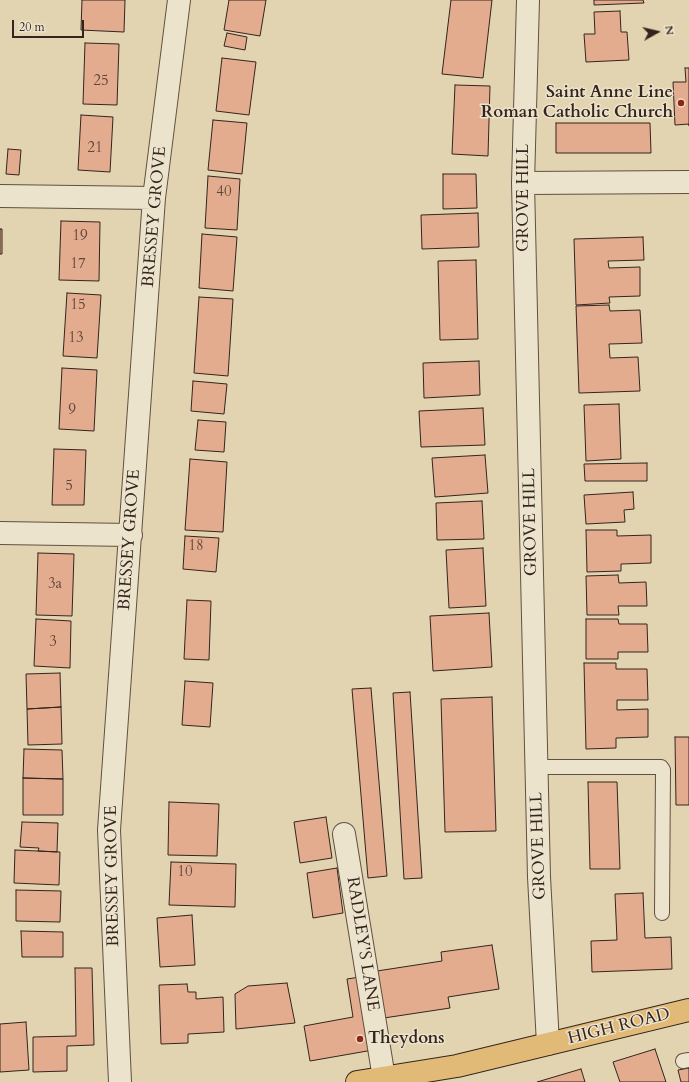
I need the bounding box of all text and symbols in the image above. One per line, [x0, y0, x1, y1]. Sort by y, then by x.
scale bar [14, 12, 86, 38]
north arrow [637, 12, 677, 52]
text: 20 m [19, 19, 45, 35]
text: N [661, 24, 677, 36]
house number: 25 [93, 73, 109, 91]
place label: Saint Anne Line Roman Catholic Church [481, 83, 673, 123]
marker: Saint Anne Line Roman Catholic Church [676, 98, 686, 108]
house number: 21 [87, 140, 103, 158]
street label: GROVE HILL [514, 144, 534, 252]
street label: BRESSEY GROVE [139, 146, 171, 288]
house number: 40 [216, 184, 232, 202]
house number: 19 [72, 228, 88, 246]
house number: 17 [70, 256, 86, 274]
house number: 15 [70, 297, 86, 315]
house number: 13 [68, 330, 84, 348]
house number: 9 [68, 402, 76, 420]
street label: GROVE HILL [520, 468, 542, 576]
street label: BRESSEY GROVE [115, 469, 145, 611]
house number: 5 [65, 478, 73, 496]
house number: 18 [188, 538, 204, 556]
house number: 3a [48, 576, 62, 594]
house number: 3 [49, 634, 57, 652]
street label: GROVE HILL [527, 792, 551, 900]
street label: BRESSEY GROVE [102, 805, 124, 947]
house number: 10 [177, 864, 193, 882]
street label: RADLEY'S LANE [341, 876, 383, 1012]
street label: HIGH ROAD [566, 1004, 672, 1050]
place label: Theydons [368, 1029, 445, 1049]
marker: Theydons [355, 1034, 365, 1044]

